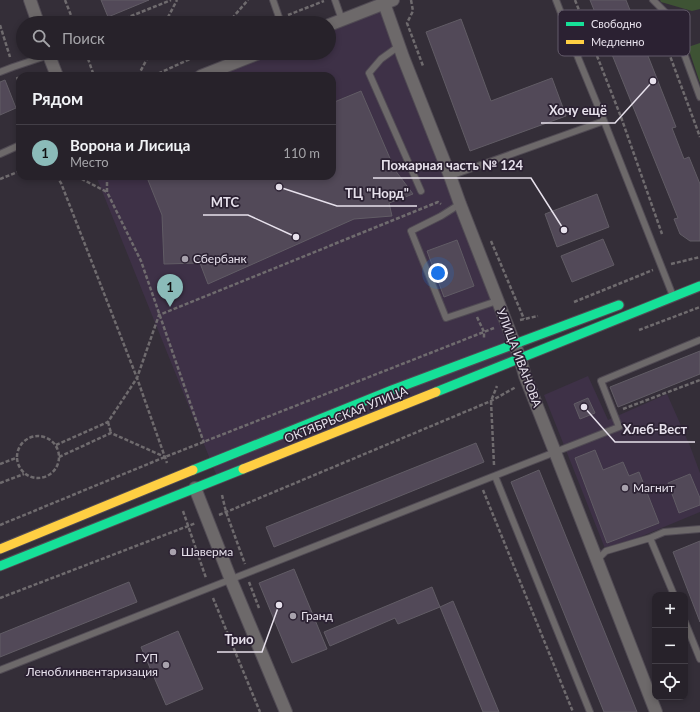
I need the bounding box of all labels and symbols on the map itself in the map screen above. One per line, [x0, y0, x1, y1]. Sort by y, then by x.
legend [558, 10, 690, 56]
text: Свободно [591, 17, 642, 30]
text: Медленно [591, 35, 644, 48]
callout: Хочу ещё [541, 98, 615, 123]
text: Хочу ещё [549, 102, 607, 118]
callout: Пожарная часть № 124 [373, 153, 531, 178]
text: Пожарная часть № 124 [381, 157, 523, 173]
callout: ТЦ "Норд" [337, 181, 417, 206]
text: ТЦ "Норд" [345, 185, 409, 201]
callout: МТС [203, 190, 248, 215]
text: МТС [211, 194, 240, 210]
place label: Сбербанк [193, 251, 248, 266]
marker: Сбербанк [180, 254, 190, 264]
your location [428, 263, 448, 283]
pin: 1 [157, 274, 183, 307]
street label: УЛИЦА ИВАНОВА [494, 306, 546, 410]
street label: ОКТЯБРЬСКАЯ УЛИЦА [282, 383, 410, 446]
callout: Хлеб-Вест [615, 417, 695, 442]
text: Хлеб-Вест [623, 421, 688, 437]
place label: Магнит [633, 480, 675, 495]
marker: Магнит [620, 483, 630, 493]
place label: Шаверма [181, 544, 233, 559]
marker: Шаверма [168, 547, 178, 557]
place label: Гранд [301, 608, 333, 623]
marker: Гранд [288, 611, 298, 621]
callout: Трио [217, 627, 262, 652]
text: Трио [225, 631, 254, 647]
place label: ГУП Леноблинвентаризация [25, 650, 158, 679]
marker: ГУП Леноблинвентаризация [161, 660, 171, 670]

